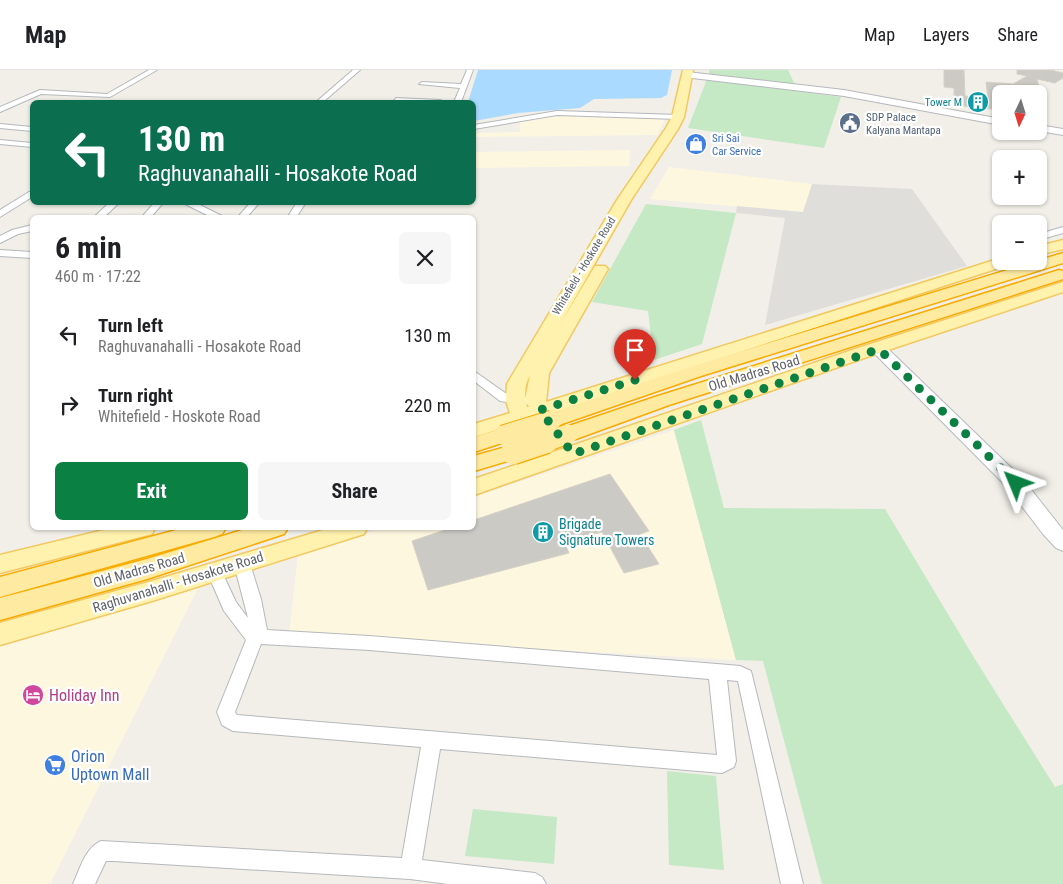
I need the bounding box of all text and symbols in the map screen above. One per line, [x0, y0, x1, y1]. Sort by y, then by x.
text: Map [25, 21, 66, 49]
text: Map [864, 24, 895, 45]
text: Layers [923, 24, 970, 45]
text: Share [998, 24, 1038, 45]
north arrow [992, 85, 1048, 140]
map controls [992, 85, 1047, 270]
building icon: Tower M [966, 90, 990, 114]
place label: Tower M [925, 96, 962, 109]
public building icon: SDP Palace Kalyana Mantapa [838, 111, 862, 135]
place label: SDP Palace Kalyana Mantapa [866, 111, 941, 137]
text: 130 m [138, 119, 225, 160]
icon: left [55, 120, 120, 185]
shop icon: Sri Sai Car Service [684, 132, 708, 156]
place label: Sri Sai Car Service [712, 132, 761, 158]
button: + [992, 150, 1047, 205]
text: Raghuvanahalli - Hosakote Road [138, 161, 417, 186]
street label: Whitefield - Hoskote Road [550, 215, 618, 317]
button: − [992, 215, 1047, 270]
text: 6 min [55, 230, 122, 265]
button: close [399, 232, 451, 284]
text: 460 m · 17:22 [55, 267, 141, 286]
text: Turn left [98, 314, 163, 337]
icon: left [55, 321, 83, 349]
text: 130 m [404, 324, 451, 347]
pin [614, 329, 656, 380]
icon: arrive [621, 336, 649, 364]
text: Raghuvanahalli - Hosakote Road [98, 337, 301, 356]
street label: Old Madras Road [707, 352, 801, 394]
text: Turn right [98, 384, 173, 407]
icon: right [55, 391, 83, 419]
text: 220 m [404, 394, 451, 417]
text: Whitefield - Hoskote Road [98, 407, 261, 426]
position arrow [989, 456, 1041, 508]
button: Exit [55, 462, 248, 520]
button: Share [258, 462, 451, 520]
place label: Brigade Signature Towers [559, 516, 654, 548]
building icon: Brigade Signature Towers [531, 520, 555, 544]
street label: Raghuvanahalli - Hosakote Road [91, 548, 265, 616]
street label: Old Madras Road [91, 549, 187, 591]
hotel icon: Holiday Inn [21, 683, 45, 707]
place label: Holiday Inn [49, 686, 120, 705]
place label: Orion Uptown Mall [71, 747, 149, 784]
supermarket icon: Orion Uptown Mall [43, 753, 67, 777]

